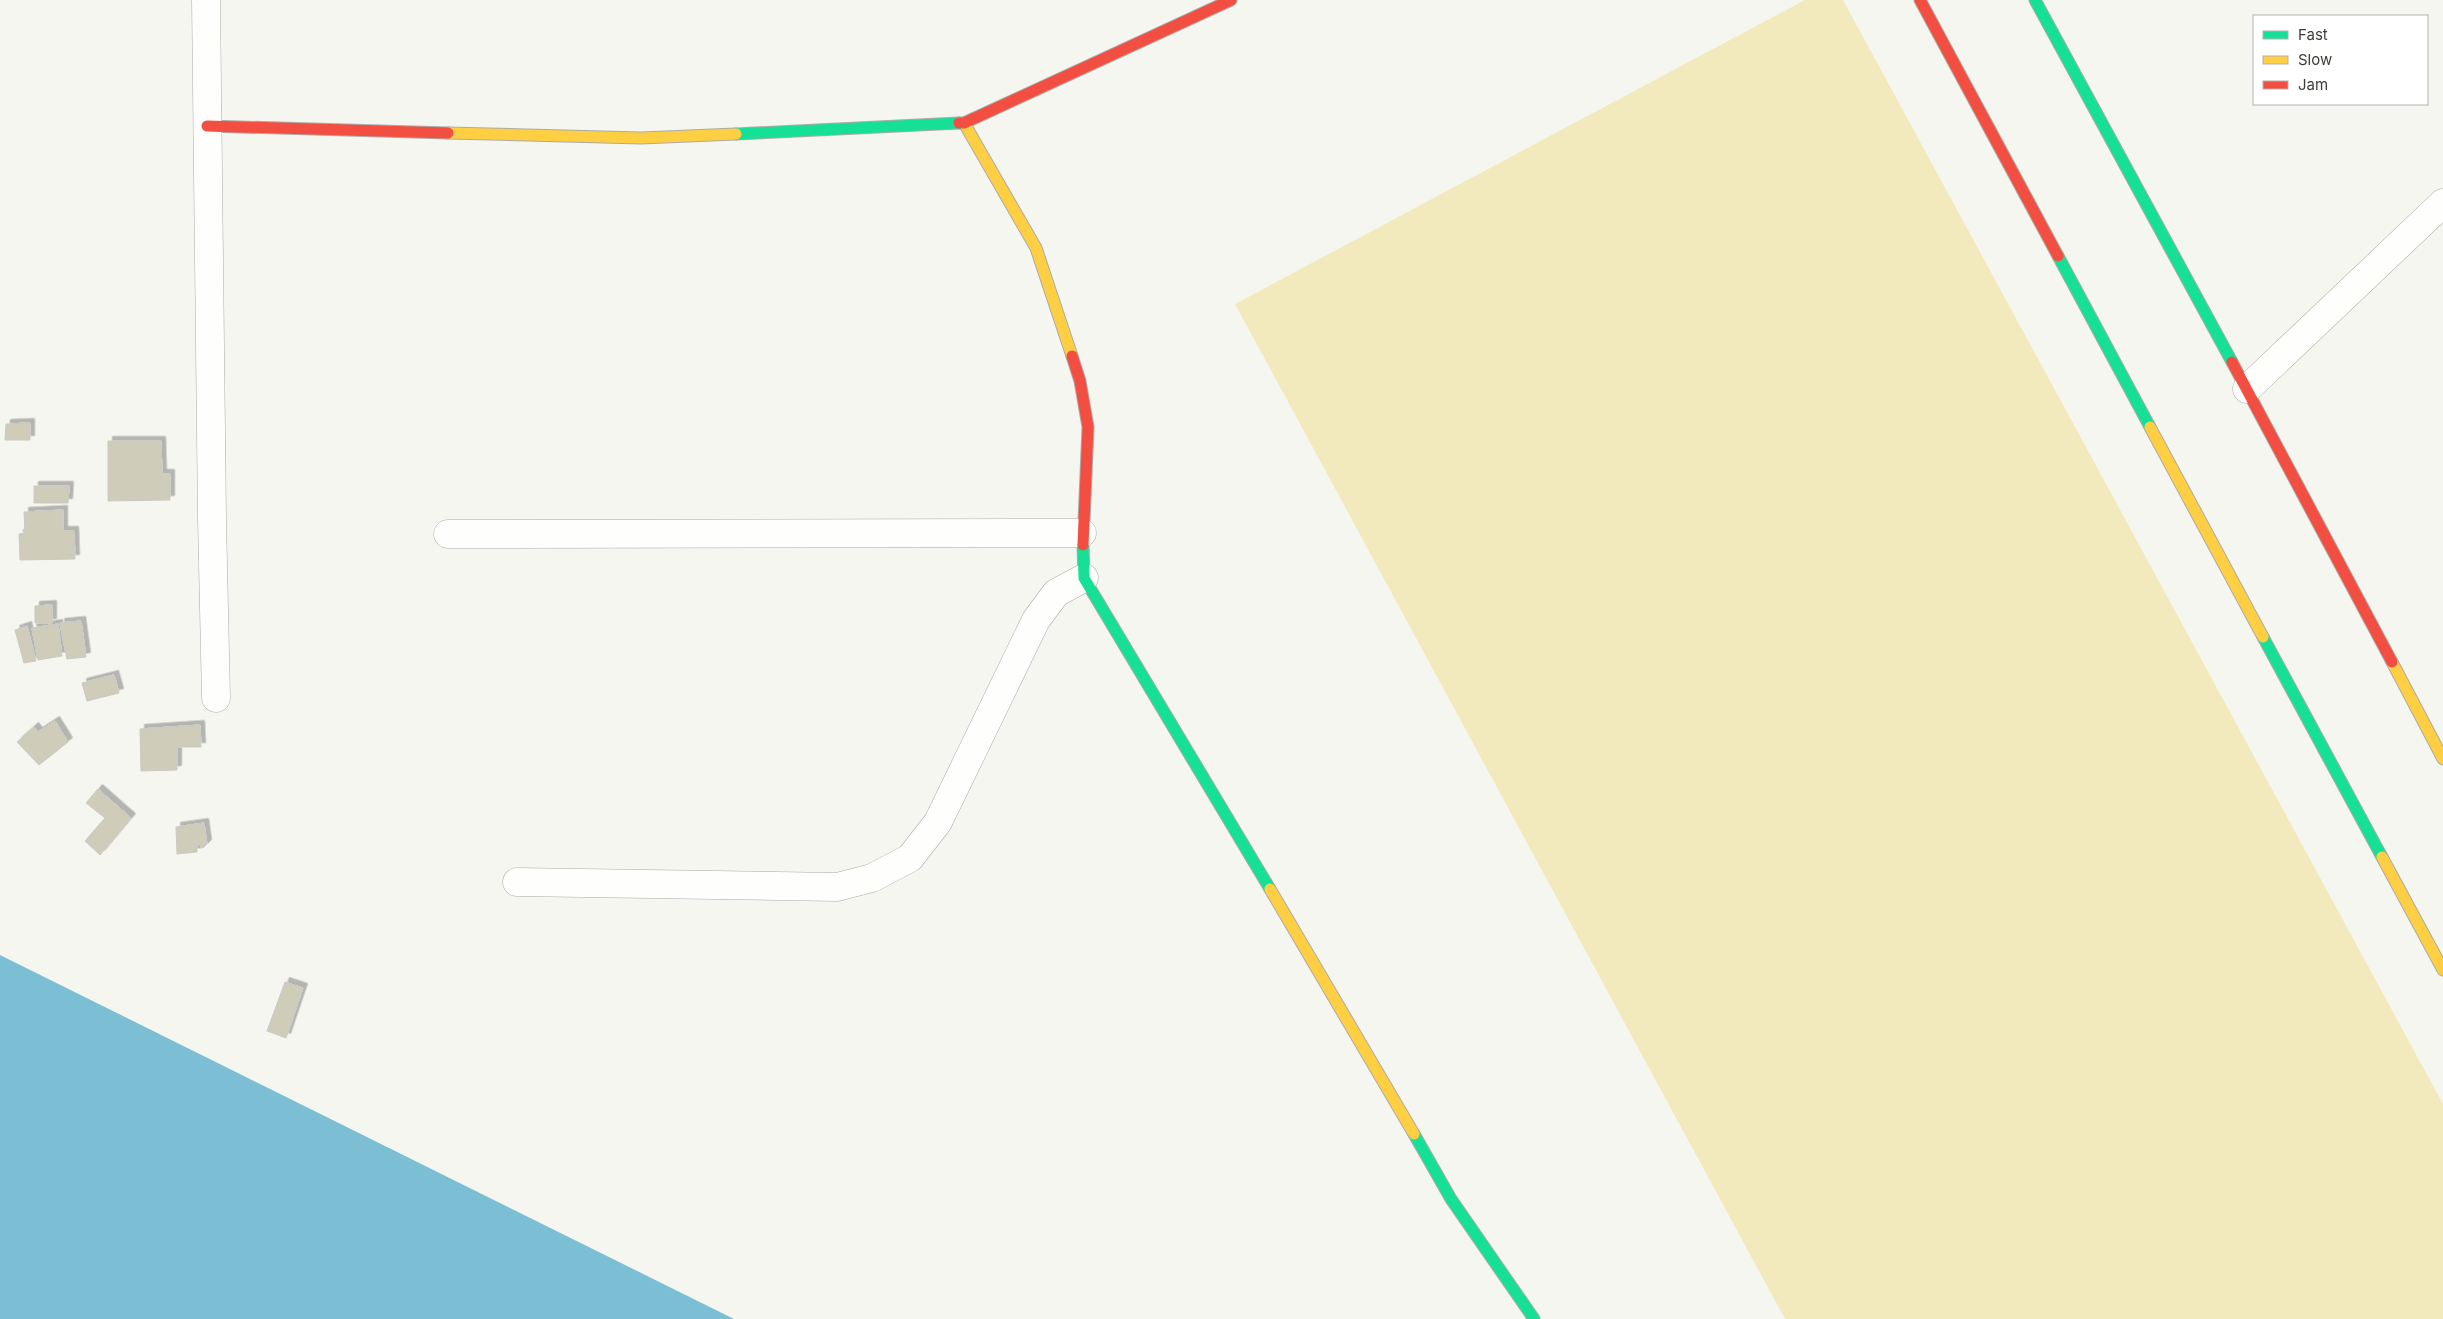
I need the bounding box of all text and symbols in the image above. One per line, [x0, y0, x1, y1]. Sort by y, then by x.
legend [2253, 15, 2428, 105]
text: Fast [2298, 25, 2328, 44]
text: Slow [2298, 50, 2332, 69]
text: Jam [2298, 75, 2328, 94]

